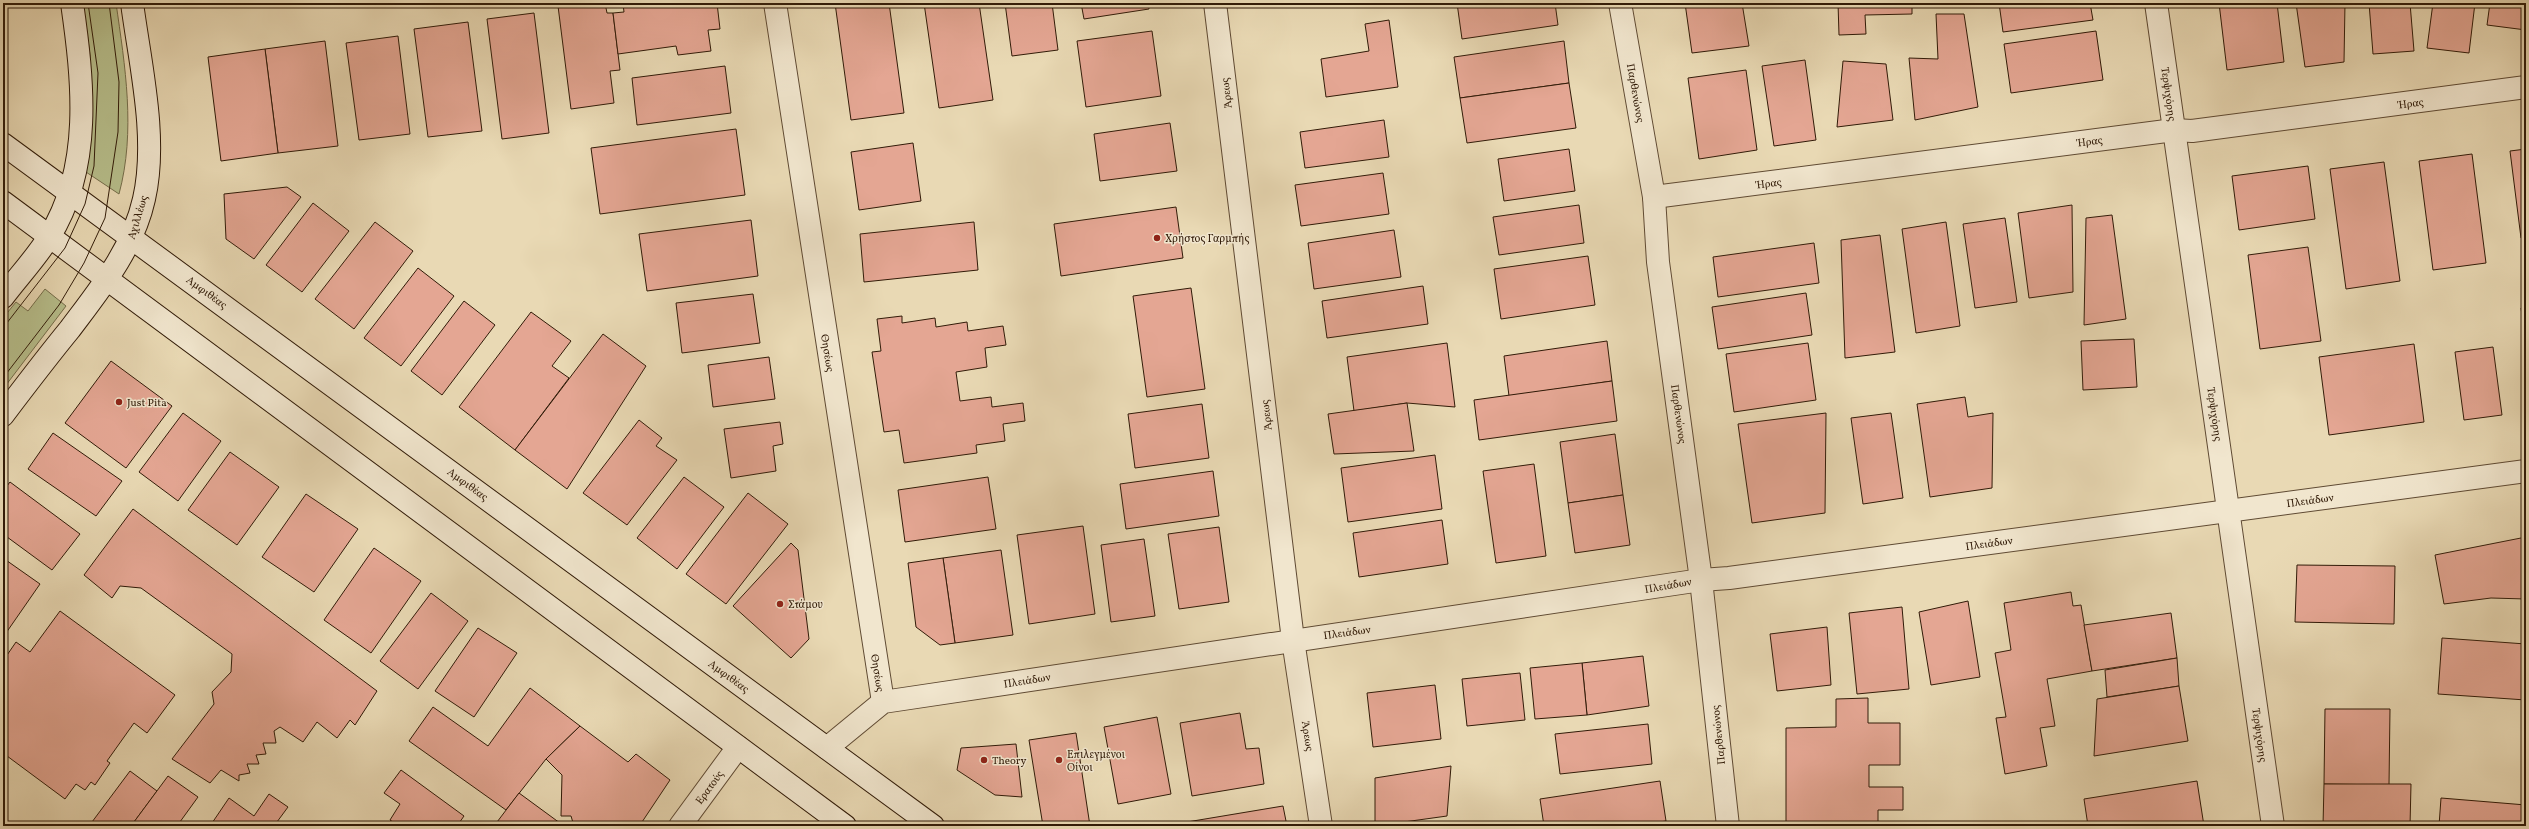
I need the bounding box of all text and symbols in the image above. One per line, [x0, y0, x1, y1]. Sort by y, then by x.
street label: Παρθενώνος [1622, 63, 1647, 124]
street label: Τερψιχόρης [2156, 66, 2179, 122]
street label: Άρεως [1218, 77, 1237, 109]
street label: Ήρας [2397, 96, 2425, 114]
street label: Ήρας [2076, 134, 2104, 152]
street label: Ήρας [1755, 176, 1783, 194]
street label: Αχιλλέως [125, 193, 152, 241]
place label: Χρήστος Γαρμπής [1165, 232, 1249, 247]
marker: Χρήστος Γαρμπής [1152, 233, 1162, 243]
street label: Αμφιθέας [183, 273, 230, 313]
street label: Θησέως [816, 333, 837, 373]
street label: Παρθενώνος [1666, 384, 1689, 445]
street label: Τερψιχόρης [2202, 386, 2225, 442]
place label: Just Pita [127, 396, 167, 411]
marker: Just Pita [114, 397, 124, 407]
street label: Άρεως [1258, 399, 1277, 431]
street label: Αμφιθέας [444, 465, 491, 505]
street label: Πλειάδων [2286, 491, 2335, 512]
street label: Πλειάδων [1965, 534, 2014, 555]
street label: Πλειάδων [1644, 575, 1694, 598]
place label: Στάμου [788, 598, 823, 613]
marker: Στάμου [775, 599, 785, 609]
street label: Πλειάδων [1323, 623, 1372, 644]
street label: Θησέως [866, 653, 887, 693]
street label: Αμφιθέας [705, 657, 752, 697]
street label: Πλειάδων [1003, 670, 1052, 693]
street label: Παρθενώνος [1709, 704, 1730, 765]
street label: Τερψιχόρης [2247, 707, 2270, 763]
street label: Άρεως [1297, 720, 1316, 753]
place label: Επιλεγμένοι Οίνοι [1067, 748, 1125, 776]
place label: Theory [992, 754, 1026, 769]
marker: Theory [979, 755, 989, 765]
marker: Επιλεγμένοι Οίνοι [1054, 755, 1064, 765]
street label: Ερατούς [693, 768, 728, 808]

